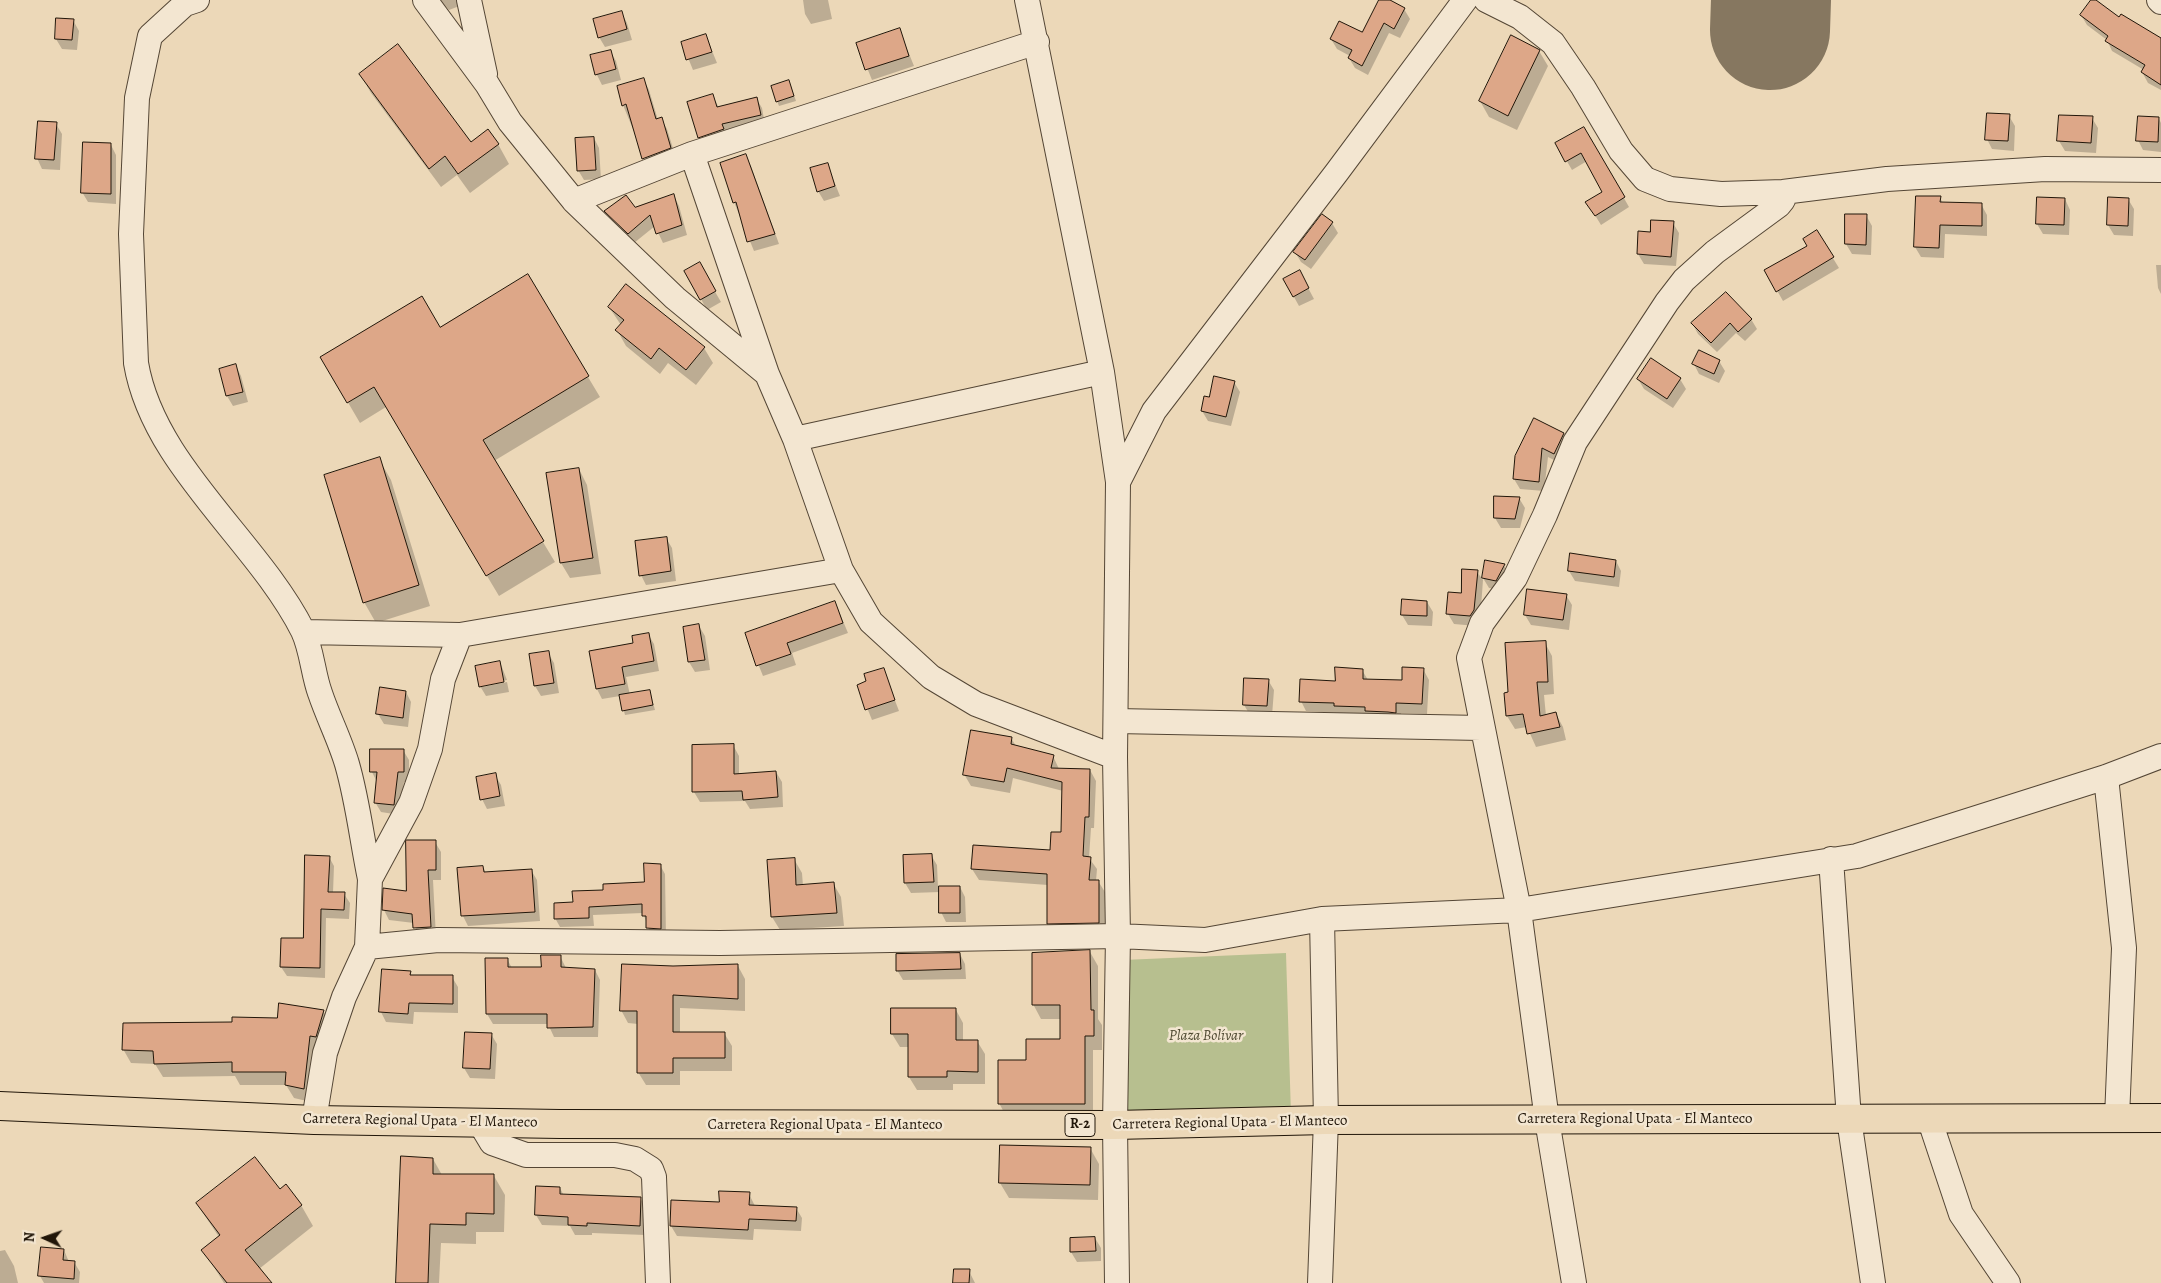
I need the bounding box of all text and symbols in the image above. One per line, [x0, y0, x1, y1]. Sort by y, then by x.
park label: Plaza Bolívar [1169, 1027, 1243, 1045]
street label: Carretera Regional Upata - El Manteco [302, 1110, 538, 1132]
street label: Carretera Regional Upata - El Manteco [1518, 1110, 1752, 1128]
street label: Carretera Regional Upata - El Manteco [1112, 1112, 1348, 1134]
road number: R-2 [1065, 1114, 1095, 1136]
street label: Carretera Regional Upata - El Manteco [708, 1116, 942, 1134]
north arrow [20, 1213, 70, 1263]
text: N [20, 1232, 39, 1243]

